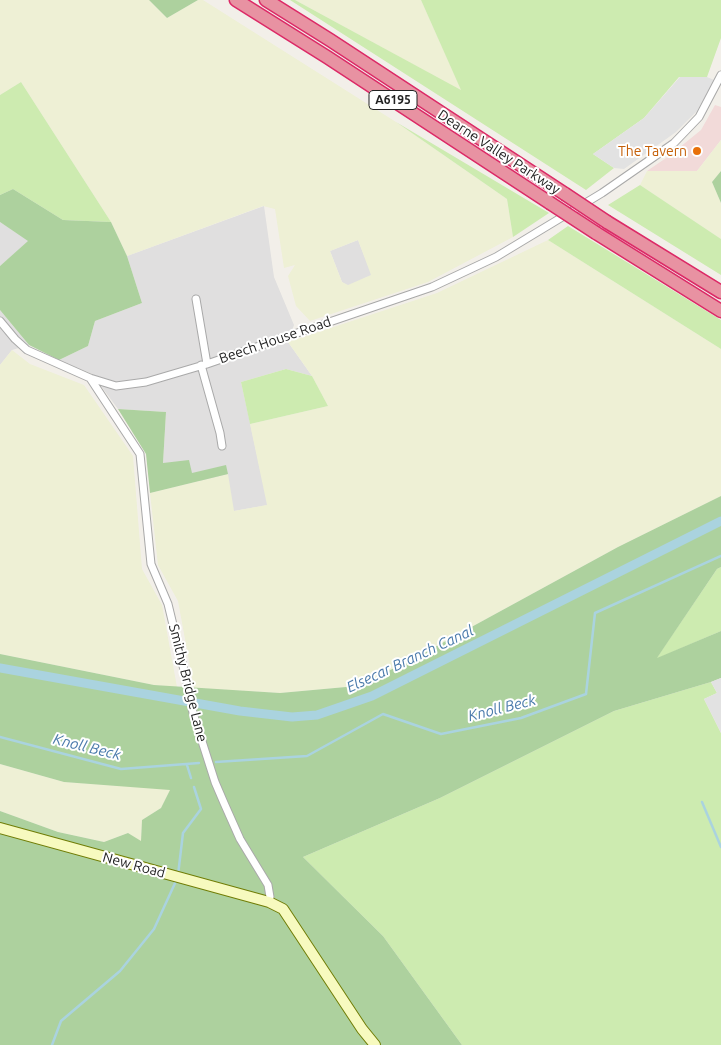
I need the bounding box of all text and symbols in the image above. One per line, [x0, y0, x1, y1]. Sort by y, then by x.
road number: A6195 [369, 90, 417, 110]
street label: Dearne Valley Parkway [435, 106, 563, 198]
place label: The Tavern [618, 143, 687, 159]
marker: The Tavern [691, 145, 703, 157]
street label: Beech House Road [217, 313, 333, 367]
street label: Smithy Bridge Lane [165, 622, 211, 744]
water label: Elsecar Branch Canal [344, 622, 476, 696]
water label: Knoll Beck [466, 691, 538, 725]
water label: Knoll Beck [51, 730, 123, 764]
street label: New Road [101, 849, 167, 881]

